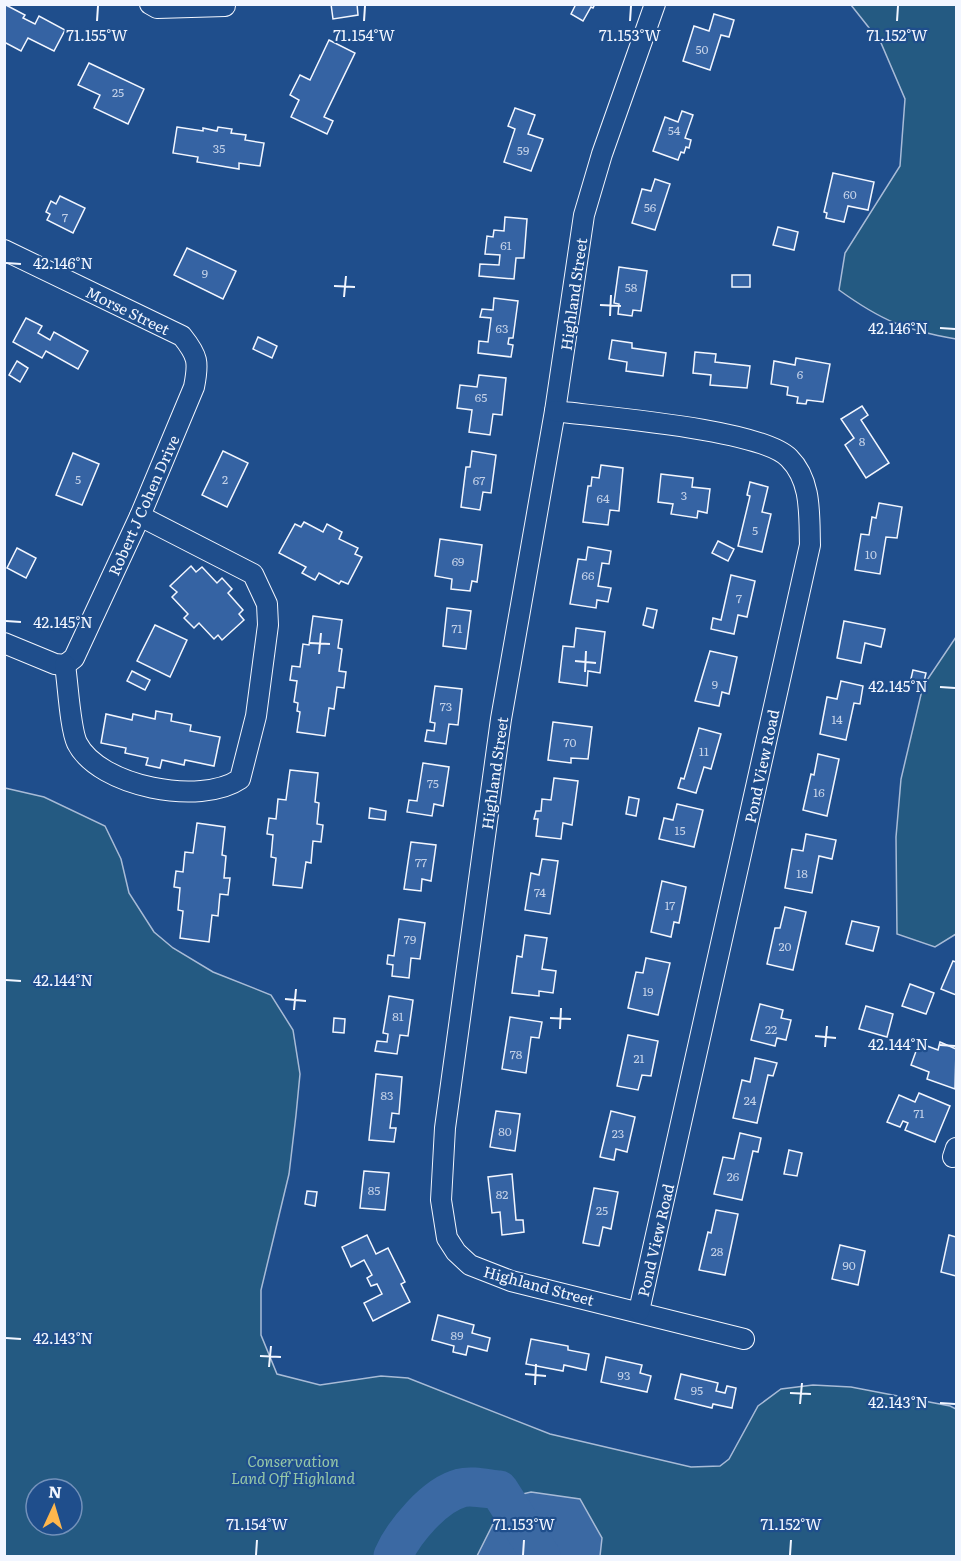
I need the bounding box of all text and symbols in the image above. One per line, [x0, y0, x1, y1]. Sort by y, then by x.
text: 71.155°W [66, 23, 128, 46]
text: 71.154°W [333, 23, 395, 46]
text: 71.153°W [599, 23, 662, 46]
text: 71.152°W [866, 23, 928, 46]
house number: 50 [695, 40, 709, 58]
house number: 25 [112, 83, 124, 101]
house number: 54 [668, 121, 681, 139]
house number: 35 [213, 139, 225, 157]
house number: 59 [517, 141, 529, 159]
house number: 60 [843, 185, 857, 203]
house number: 56 [644, 198, 657, 216]
house number: 7 [62, 208, 68, 226]
house number: 61 [500, 236, 512, 254]
street label: Highland Street [554, 236, 592, 352]
text: 42.146°N [33, 251, 93, 274]
house number: 9 [202, 264, 208, 282]
house number: 58 [625, 278, 638, 296]
street label: Morse Street [82, 280, 174, 340]
text: 42.146°N [868, 316, 928, 339]
house number: 63 [496, 319, 508, 337]
house number: 6 [797, 365, 804, 383]
house number: 65 [475, 388, 487, 406]
street label: Robert J Cohen Drive [102, 431, 184, 579]
house number: 8 [859, 432, 866, 450]
house number: 5 [75, 470, 81, 488]
house number: 2 [222, 470, 228, 488]
house number: 67 [473, 471, 485, 489]
house number: 3 [681, 486, 687, 504]
house number: 64 [596, 489, 610, 507]
house number: 5 [752, 521, 758, 539]
house number: 10 [865, 545, 877, 563]
house number: 69 [452, 552, 464, 570]
house number: 66 [582, 566, 595, 584]
house number: 7 [736, 589, 742, 607]
text: 42.145°N [33, 610, 93, 633]
house number: 71 [452, 619, 463, 637]
text: 42.145°N [868, 674, 928, 697]
house number: 9 [712, 675, 718, 693]
house number: 73 [440, 697, 452, 715]
street label: Pond View Road [738, 707, 784, 825]
house number: 14 [831, 710, 843, 728]
street label: Highland Street [475, 715, 513, 831]
house number: 70 [563, 733, 577, 751]
house number: 11 [699, 742, 709, 760]
house number: 75 [427, 774, 439, 792]
house number: 16 [813, 783, 825, 801]
house number: 15 [675, 821, 685, 839]
house number: 77 [415, 853, 427, 871]
house number: 18 [796, 864, 808, 882]
house number: 74 [534, 883, 546, 901]
house number: 17 [665, 896, 675, 914]
house number: 79 [404, 930, 416, 948]
house number: 20 [778, 937, 792, 955]
text: 42.144°N [33, 968, 93, 991]
house number: 19 [642, 982, 654, 1000]
house number: 81 [392, 1007, 404, 1025]
house number: 22 [765, 1020, 777, 1038]
text: 42.144°N [868, 1032, 928, 1055]
house number: 78 [510, 1045, 523, 1063]
house number: 21 [634, 1049, 645, 1067]
house number: 83 [380, 1086, 394, 1104]
house number: 24 [744, 1091, 757, 1109]
house number: 71 [914, 1104, 925, 1122]
house number: 80 [498, 1122, 512, 1140]
house number: 23 [612, 1124, 624, 1142]
house number: 26 [727, 1167, 740, 1185]
house number: 85 [368, 1181, 380, 1199]
street label: Pond View Road [631, 1181, 679, 1299]
house number: 82 [496, 1185, 508, 1203]
house number: 25 [596, 1201, 608, 1219]
house number: 28 [711, 1242, 724, 1260]
house number: 90 [842, 1256, 856, 1274]
street label: Highland Street [481, 1259, 597, 1311]
text: 42.143°N [33, 1326, 93, 1349]
house number: 89 [451, 1326, 463, 1344]
house number: 93 [618, 1366, 630, 1384]
house number: 95 [691, 1381, 703, 1399]
text: 42.143°N [868, 1390, 928, 1413]
park label: Conservation Land Off Highland [231, 1449, 355, 1489]
north arrow [24, 1477, 84, 1537]
text: N [48, 1479, 63, 1503]
text: 71.154°W [226, 1512, 288, 1535]
text: 71.153°W [493, 1512, 556, 1535]
text: 71.152°W [760, 1512, 822, 1535]

